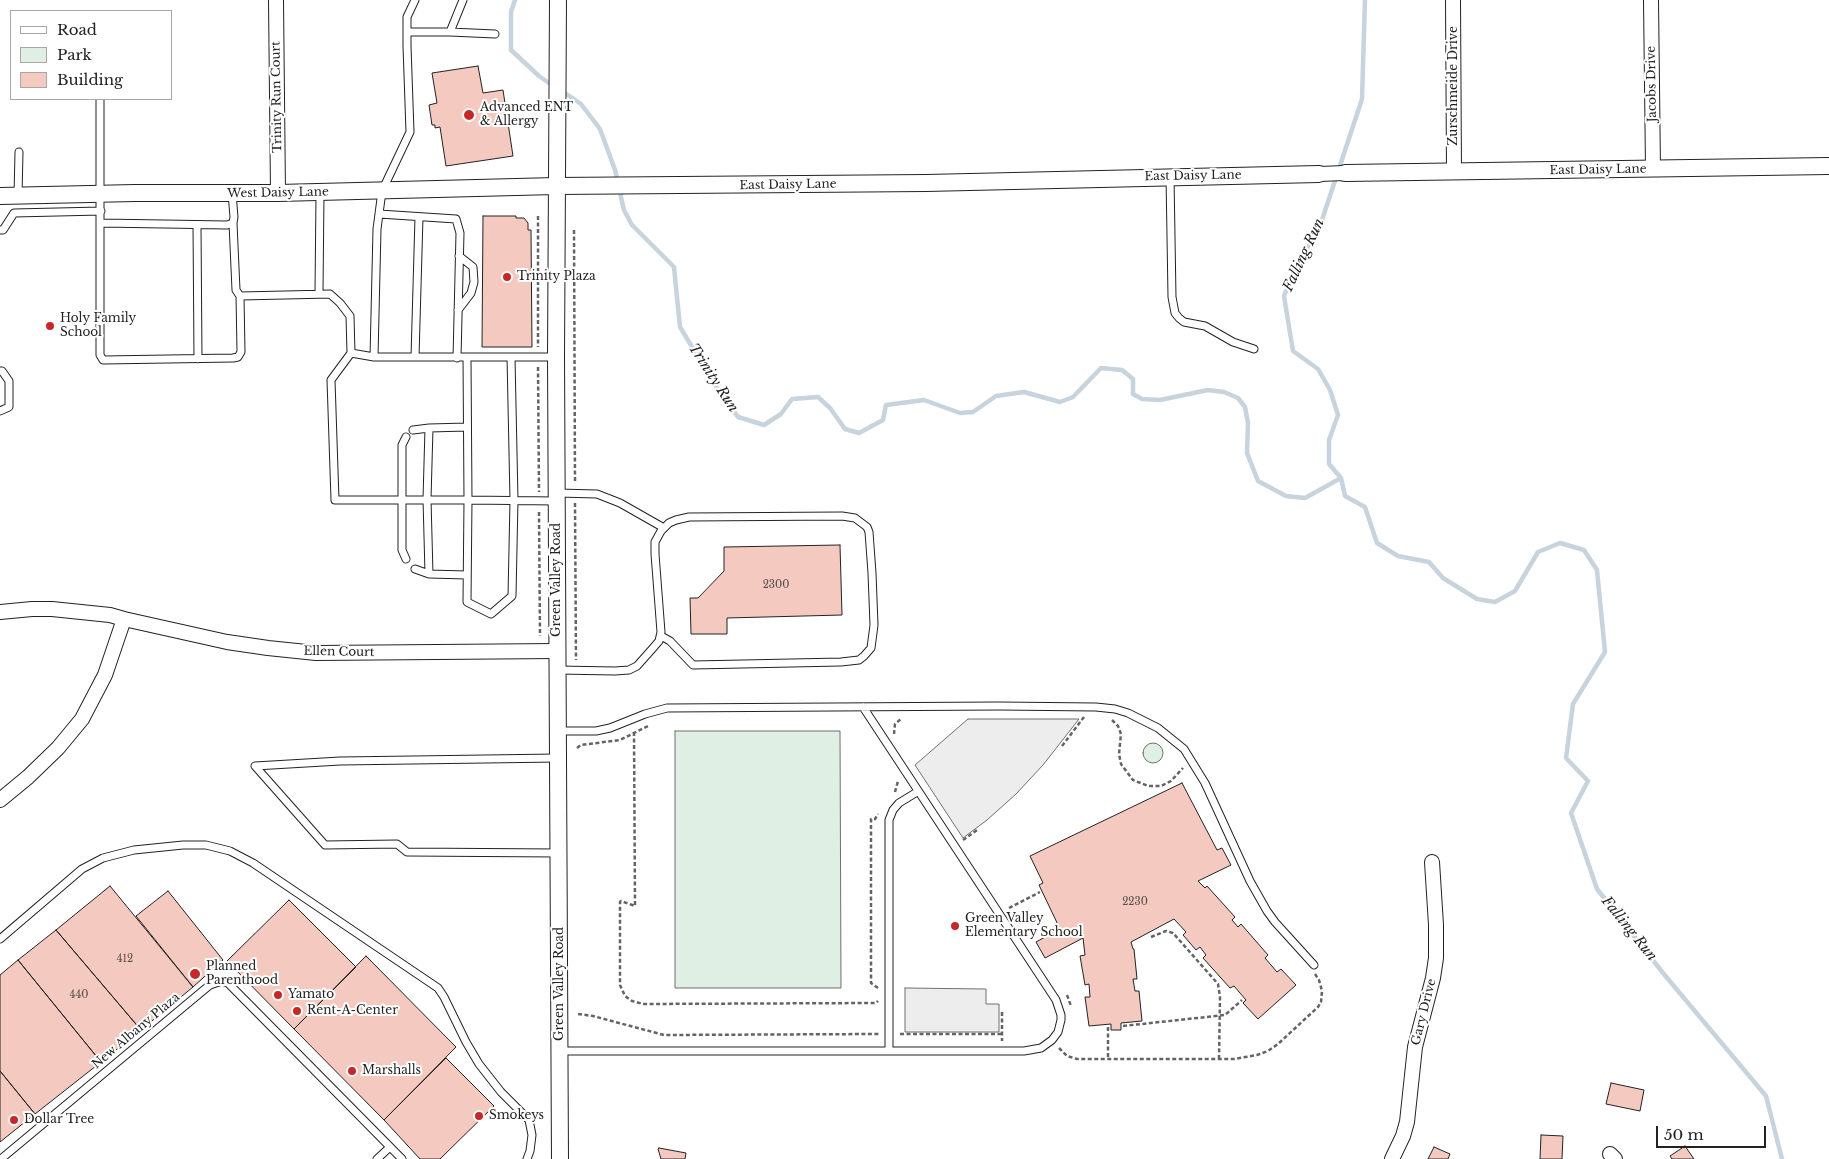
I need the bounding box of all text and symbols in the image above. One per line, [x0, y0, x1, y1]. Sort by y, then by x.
legend [10, 10, 172, 100]
text: Road [57, 20, 97, 39]
street label: Zurschmeide Drive [1447, 26, 1461, 146]
street label: Trinity Run Court [269, 41, 285, 153]
text: Park [57, 45, 92, 64]
street label: Jacobs Drive [1644, 46, 1660, 122]
text: Building [57, 70, 123, 89]
place label: Advanced ENT & Allergy [480, 101, 573, 129]
marker: Advanced ENT & Allergy [462, 108, 476, 122]
street label: East Daisy Lane [1549, 162, 1647, 178]
street label: East Daisy Lane [1144, 168, 1242, 184]
street label: East Daisy Lane [739, 177, 837, 193]
street label: West Daisy Lane [227, 185, 329, 201]
water label: Falling Run [1280, 216, 1328, 294]
place label: Trinity Plaza [517, 270, 596, 284]
marker: Trinity Plaza [501, 271, 513, 283]
place label: Holy Family School [60, 312, 136, 340]
marker: Holy Family School [44, 320, 56, 332]
water label: Trinity Run [685, 340, 741, 416]
street label: Green Valley Road [550, 523, 564, 637]
house number: 2300 [763, 579, 789, 591]
street label: Ellen Court [303, 644, 375, 660]
water label: Falling Run [1598, 893, 1660, 965]
house number: 2230 [1122, 896, 1148, 908]
place label: Green Valley Elementary School [965, 912, 1083, 940]
marker: Green Valley Elementary School [949, 920, 961, 932]
street label: Green Valley Road [553, 927, 567, 1041]
house number: 412 [117, 953, 133, 965]
place label: Planned Parenthood [206, 960, 278, 988]
marker: Planned Parenthood [188, 967, 202, 981]
street label: Gary Drive [1409, 977, 1439, 1047]
place label: Yamato [288, 988, 334, 1002]
house number: 440 [70, 989, 88, 1001]
marker: Yamato [272, 989, 284, 1001]
street label: New Albany Plaza [89, 990, 183, 1072]
place label: Rent-A-Center [307, 1004, 398, 1018]
marker: Rent-A-Center [291, 1005, 303, 1017]
place label: Marshalls [362, 1064, 421, 1078]
marker: Marshalls [346, 1065, 358, 1077]
place label: Smokeys [489, 1109, 544, 1123]
marker: Smokeys [473, 1110, 485, 1122]
place label: Dollar Tree [24, 1113, 94, 1127]
marker: Dollar Tree [8, 1114, 20, 1126]
scale bar [1659, 1116, 1769, 1148]
text: 50 m [1664, 1125, 1704, 1144]

